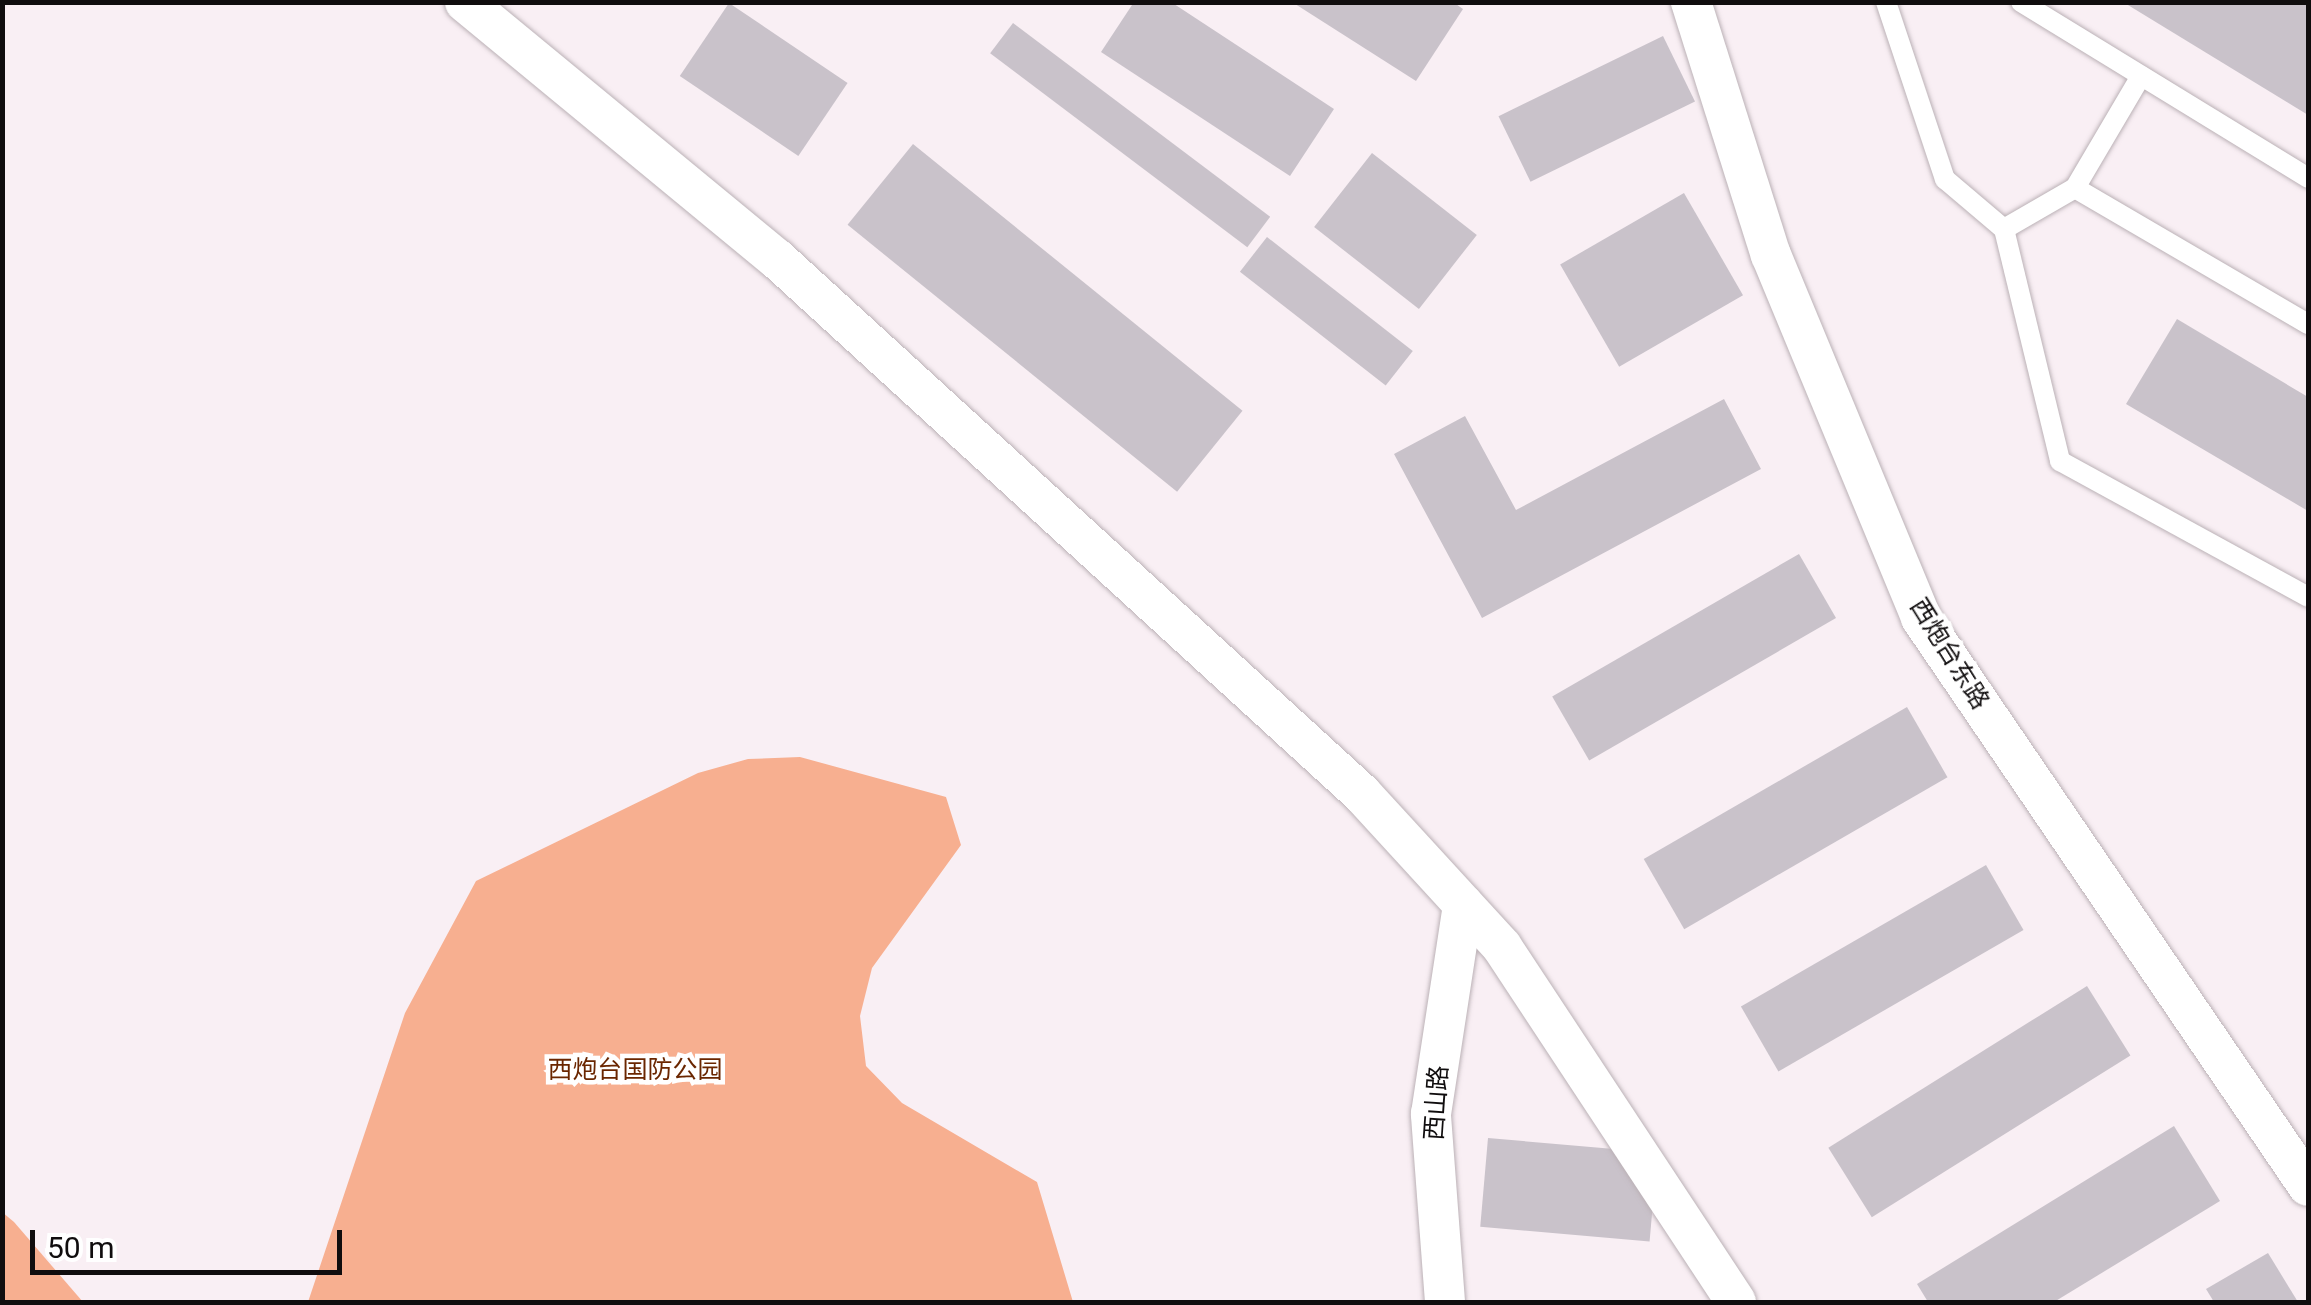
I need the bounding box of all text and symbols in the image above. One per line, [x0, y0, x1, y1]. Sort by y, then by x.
street label: 西炮台东路 [1903, 593, 1995, 715]
park label: 西炮台国防公园 [548, 1055, 722, 1085]
street label: 西山路 [1419, 1065, 1455, 1141]
scale bar [35, 1210, 348, 1272]
text: 50 m [47, 1230, 114, 1265]

